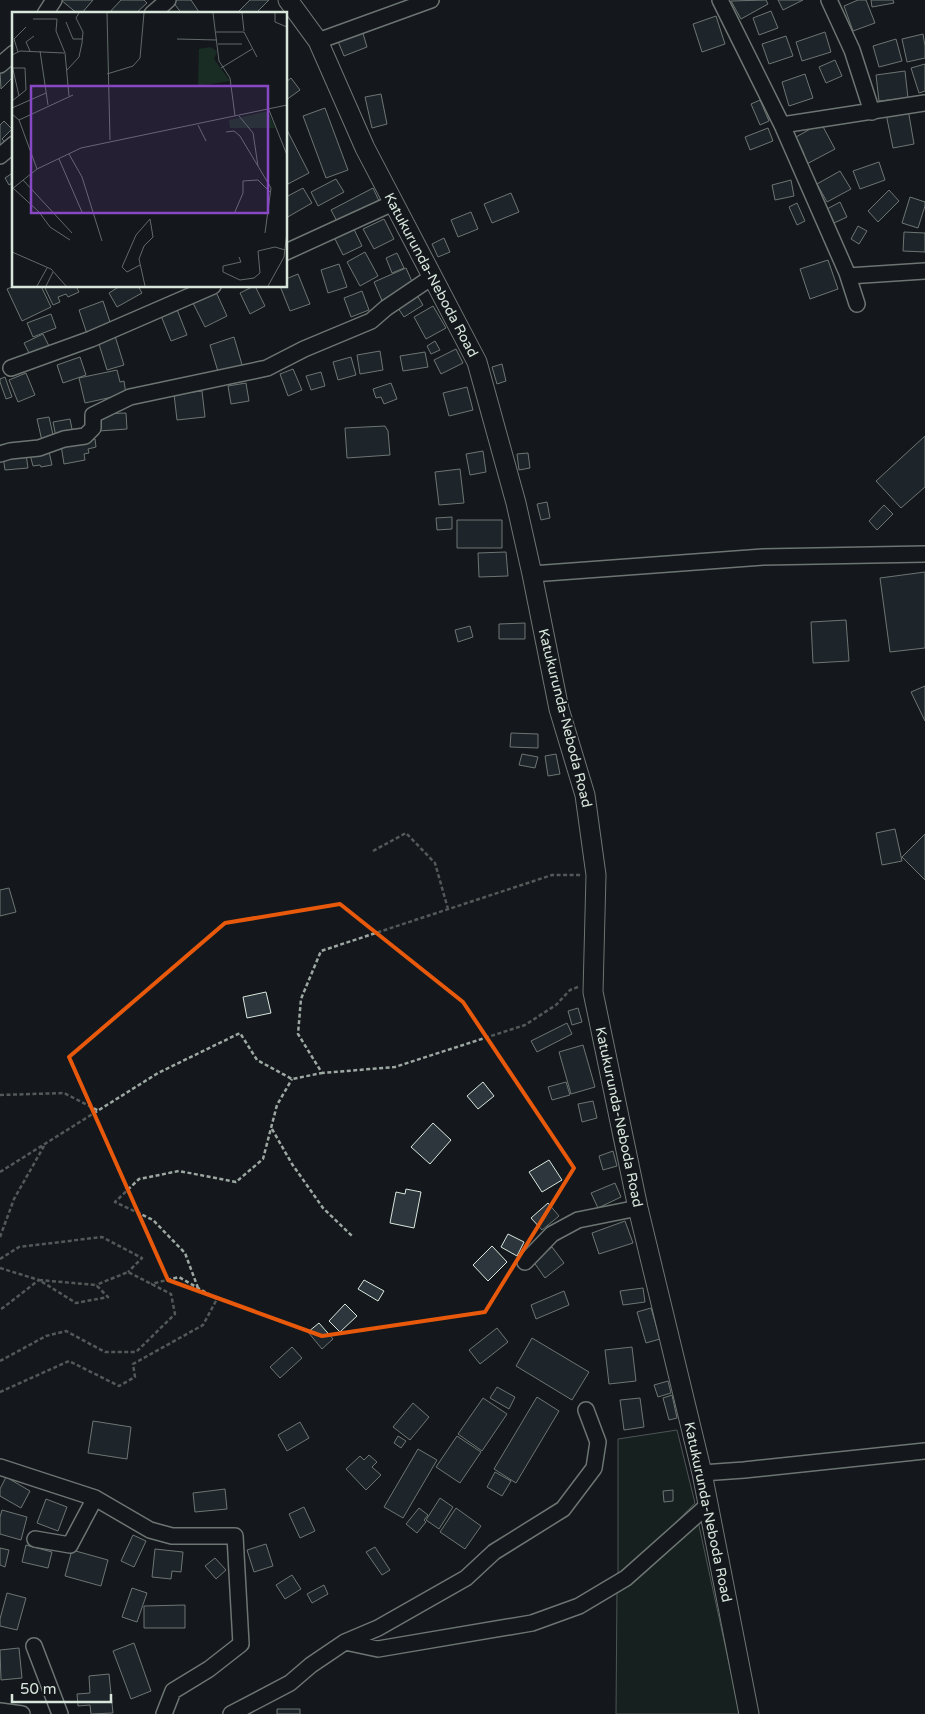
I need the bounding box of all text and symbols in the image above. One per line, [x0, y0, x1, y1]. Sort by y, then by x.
inset map [12, 12, 288, 288]
street label: Katukurunda-Neboda Road [380, 190, 482, 360]
street label: Katukurunda-Neboda Road [535, 627, 595, 809]
street label: Katukurunda-Neboda Road [592, 1025, 646, 1209]
street label: Katukurunda-Neboda Road [681, 1420, 735, 1604]
scale bar [12, 1672, 111, 1704]
text: 50 m [20, 1680, 57, 1698]

